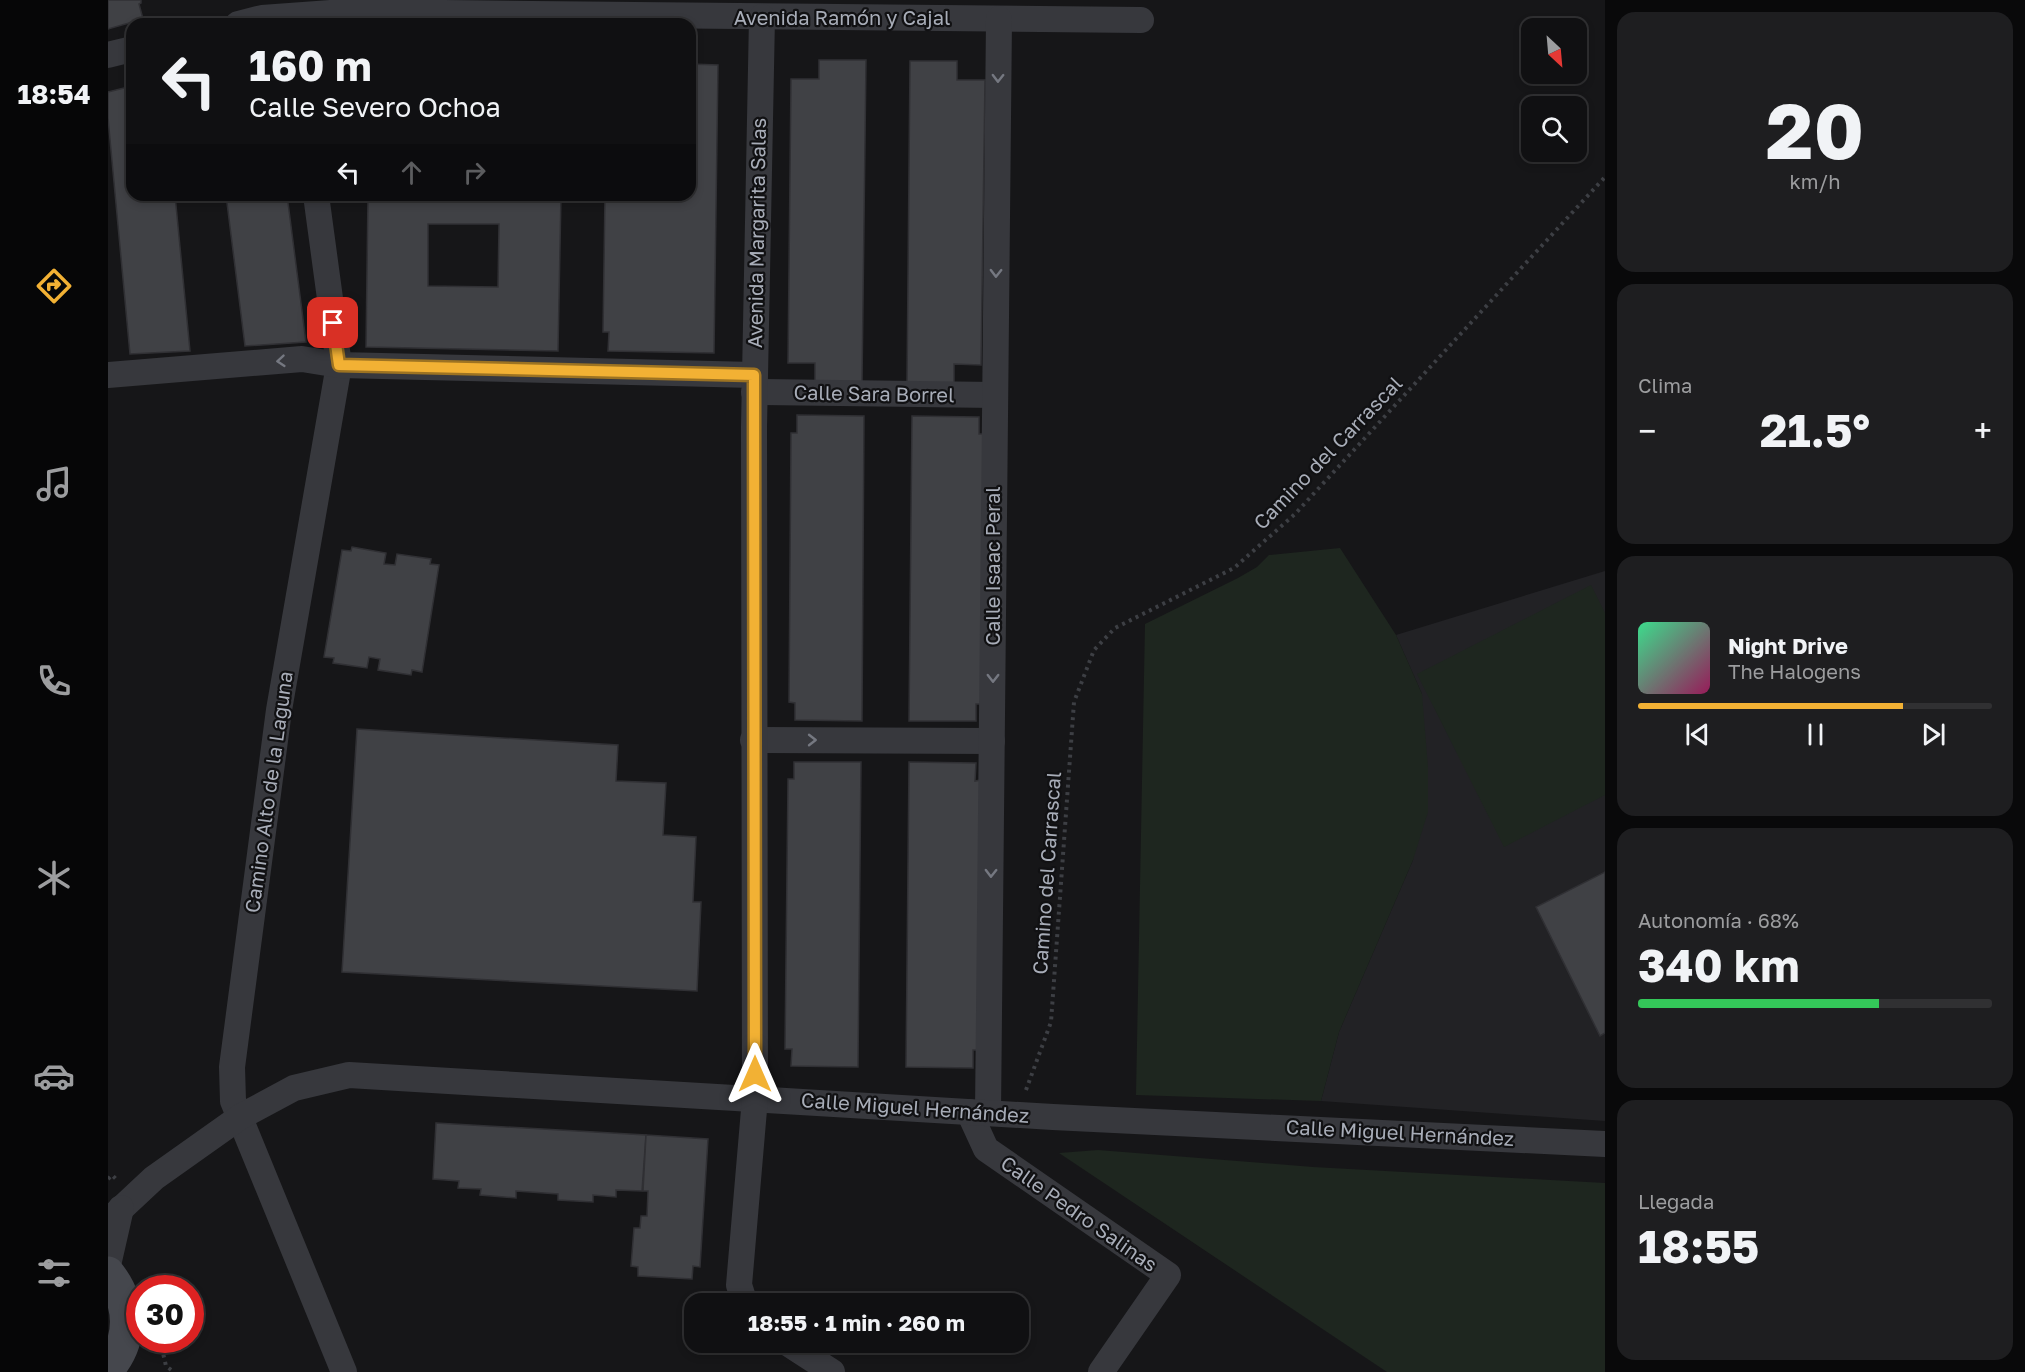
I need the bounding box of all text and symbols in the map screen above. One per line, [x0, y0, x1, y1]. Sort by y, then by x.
street label: Avenida Ramón y Cajal [734, 5, 950, 29]
north arrow [1521, 18, 1587, 84]
map controls [1521, 18, 1587, 162]
text: 160 m [249, 40, 372, 90]
icon: left [150, 42, 228, 120]
one-way arrow [992, 73, 1005, 82]
text: 18:54 [17, 78, 91, 110]
text: 20 [1766, 83, 1864, 176]
text: Calle Severo Ochoa [249, 91, 501, 123]
button: search [1521, 96, 1587, 162]
street label: Avenida Margarita Salas [742, 118, 770, 348]
icon: left [332, 156, 365, 189]
icon: ahead [395, 156, 428, 189]
icon: right [458, 156, 491, 189]
text: km/h [1790, 169, 1840, 193]
icon: directions [33, 265, 75, 307]
one-way arrow [990, 268, 1002, 277]
pin [307, 297, 358, 348]
icon: arrive [316, 306, 349, 339]
one-way arrow [277, 354, 286, 367]
street label: Camino del Carrascal [1248, 371, 1407, 534]
text: Clima [1638, 373, 1692, 397]
street label: Calle Sara Borrel [793, 380, 955, 406]
text: 21.5° [1760, 403, 1870, 457]
text: − [1638, 411, 1656, 450]
text: + [1974, 411, 1992, 450]
icon: music [33, 463, 75, 505]
street label: Calle Isaac Peral [980, 486, 1004, 646]
text: Night Drive [1728, 632, 1848, 659]
text: The Halogens [1728, 659, 1861, 683]
icon: phone [33, 660, 75, 702]
street label: Camino Alto de la Laguna [239, 669, 297, 914]
one-way arrow [987, 673, 999, 682]
icon: previous [1681, 718, 1714, 751]
icon: pause [1799, 718, 1832, 751]
icon: next [1917, 718, 1950, 751]
one-way arrow [807, 734, 816, 746]
street label: Camino del Carrascal [1027, 771, 1065, 975]
icon: climate [33, 857, 75, 899]
one-way arrow [985, 868, 997, 877]
text: Autonomía · 68% [1638, 908, 1799, 932]
text: 340 km [1638, 938, 1800, 992]
position arrow [723, 1042, 787, 1106]
icon: car [33, 1055, 75, 1097]
street label: Calle Miguel Hernández [800, 1087, 1030, 1127]
street label: Calle Miguel Hernández [1285, 1114, 1515, 1150]
street label: Calle Pedro Salinas [997, 1150, 1162, 1276]
text: Llegada [1638, 1189, 1714, 1213]
text: 18:55 [1638, 1219, 1759, 1273]
icon: filters [33, 1252, 75, 1294]
speed limit sign: 30 [126, 1275, 204, 1353]
text: 18:55 · 1 min · 260 m [748, 1309, 965, 1336]

